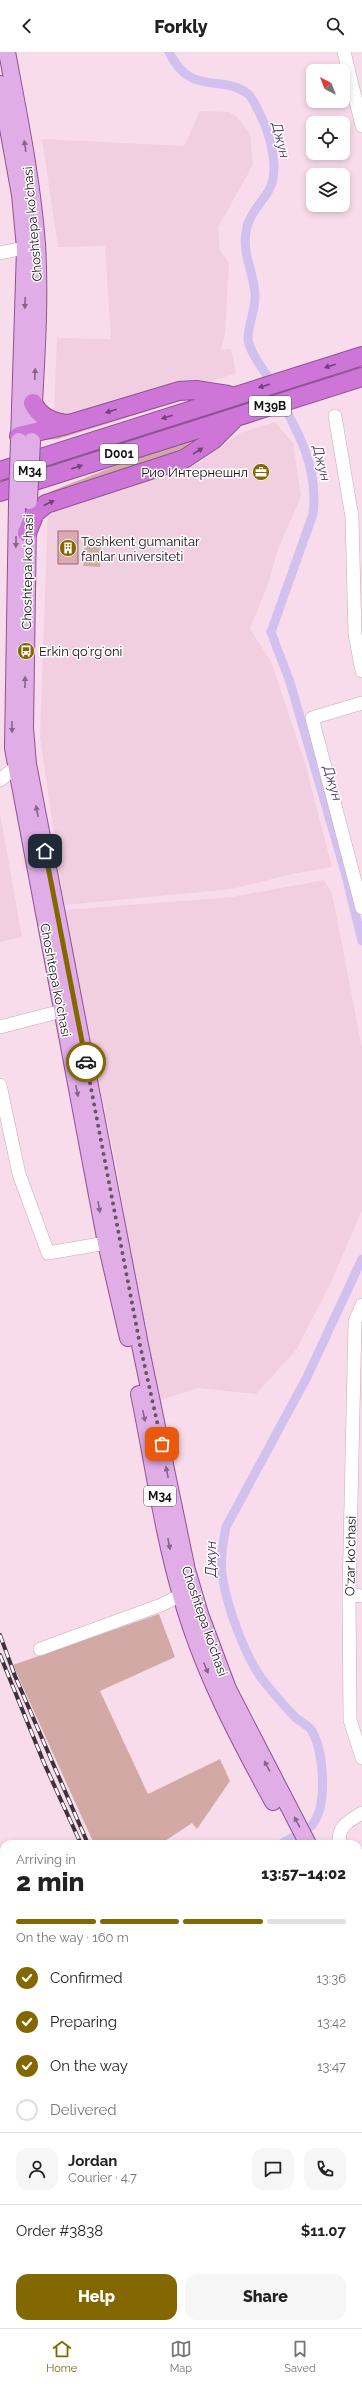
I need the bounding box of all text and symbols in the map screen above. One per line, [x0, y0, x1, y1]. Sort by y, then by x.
icon: back [16, 15, 38, 37]
icon: search [324, 15, 346, 37]
text: Forkly [154, 16, 208, 37]
north arrow [306, 64, 350, 108]
map controls [306, 64, 350, 212]
button: locate [306, 116, 350, 160]
water label: Джун [269, 119, 293, 160]
one-way arrow [22, 140, 28, 153]
street label: Choshtepa ko'chasi [20, 166, 45, 282]
button: layers [306, 168, 350, 212]
one-way arrow [22, 297, 28, 310]
one-way arrow [323, 363, 335, 369]
one-way arrow [31, 368, 38, 380]
one-way arrow [258, 383, 270, 389]
road number: M39B [249, 396, 291, 416]
one-way arrow [105, 408, 117, 414]
one-way arrow [161, 414, 173, 420]
water label: Джун [310, 442, 334, 483]
road number: D001 [100, 444, 138, 464]
one-way arrow [192, 447, 203, 455]
road number: M34 [14, 461, 46, 481]
office icon: Рио Интернешнл [251, 462, 271, 482]
one-way arrow [71, 464, 83, 470]
place label: Рио Интернешнл [141, 465, 248, 480]
one-way arrow [43, 500, 54, 506]
street label: Choshtepa ko'chasi [19, 514, 36, 630]
place label: Toshkent gumanitar fanlar universiteti [81, 534, 200, 564]
one-way arrow [12, 536, 19, 548]
building icon: Toshkent gumanitar fanlar universiteti [58, 538, 78, 558]
bus stop icon: Erkin qoʻrgʻoni [16, 641, 36, 661]
place label: Erkin qoʻrgʻoni [39, 644, 122, 659]
one-way arrow [22, 675, 28, 688]
one-way arrow [9, 721, 15, 734]
water label: Джун [320, 762, 346, 803]
one-way arrow [34, 805, 40, 817]
pin [28, 834, 62, 868]
icon: home [34, 840, 56, 862]
street label: Choshtepa ko'chasi [37, 922, 74, 1038]
courier [66, 1042, 106, 1082]
icon: car [75, 1051, 97, 1073]
one-way arrow [75, 1085, 81, 1097]
one-way arrow [96, 1201, 102, 1213]
one-way arrow [141, 1410, 147, 1422]
pin [145, 1427, 179, 1461]
icon: bag [151, 1433, 173, 1455]
one-way arrow [164, 1466, 170, 1478]
road number: M34 [144, 1486, 176, 1506]
street label: O'zar ko'chasi [342, 1516, 359, 1596]
one-way arrow [166, 1538, 172, 1550]
water label: Джун [203, 1541, 219, 1578]
street label: Choshtepa ko'chasi [179, 1564, 230, 1678]
one-way arrow [204, 1662, 210, 1674]
one-way arrow [263, 1760, 270, 1772]
one-way arrow [293, 1816, 300, 1828]
text: Arriving in [16, 1852, 76, 1867]
text: 13:57–14:02 [261, 1865, 346, 1883]
text: 2 min [16, 1867, 84, 1897]
text: On the way · 160 m [16, 1930, 129, 1945]
icon: check [16, 1967, 38, 1989]
text: Confirmed [50, 1969, 123, 1987]
text: 13:36 [316, 1971, 346, 1986]
icon: check [16, 2011, 38, 2033]
text: Preparing [50, 2013, 117, 2031]
text: 13:42 [317, 2015, 346, 2030]
icon: check [16, 2055, 38, 2077]
text: On the way [50, 2057, 128, 2075]
text: 13:47 [317, 2059, 346, 2074]
text: Delivered [50, 2101, 117, 2119]
button: person [16, 2148, 58, 2190]
button: chat [252, 2148, 294, 2190]
button: phone [304, 2148, 346, 2190]
text: Jordan [68, 2152, 117, 2170]
text: Courier · 4.7 [68, 2170, 137, 2185]
text: Order #3838 [16, 2222, 103, 2240]
text: $11.07 [301, 2222, 346, 2240]
button: Help [16, 2274, 177, 2320]
button: Share [185, 2274, 346, 2320]
tab: Home [46, 2338, 77, 2375]
tab: Map [170, 2338, 192, 2375]
tab: Saved [284, 2338, 316, 2375]

